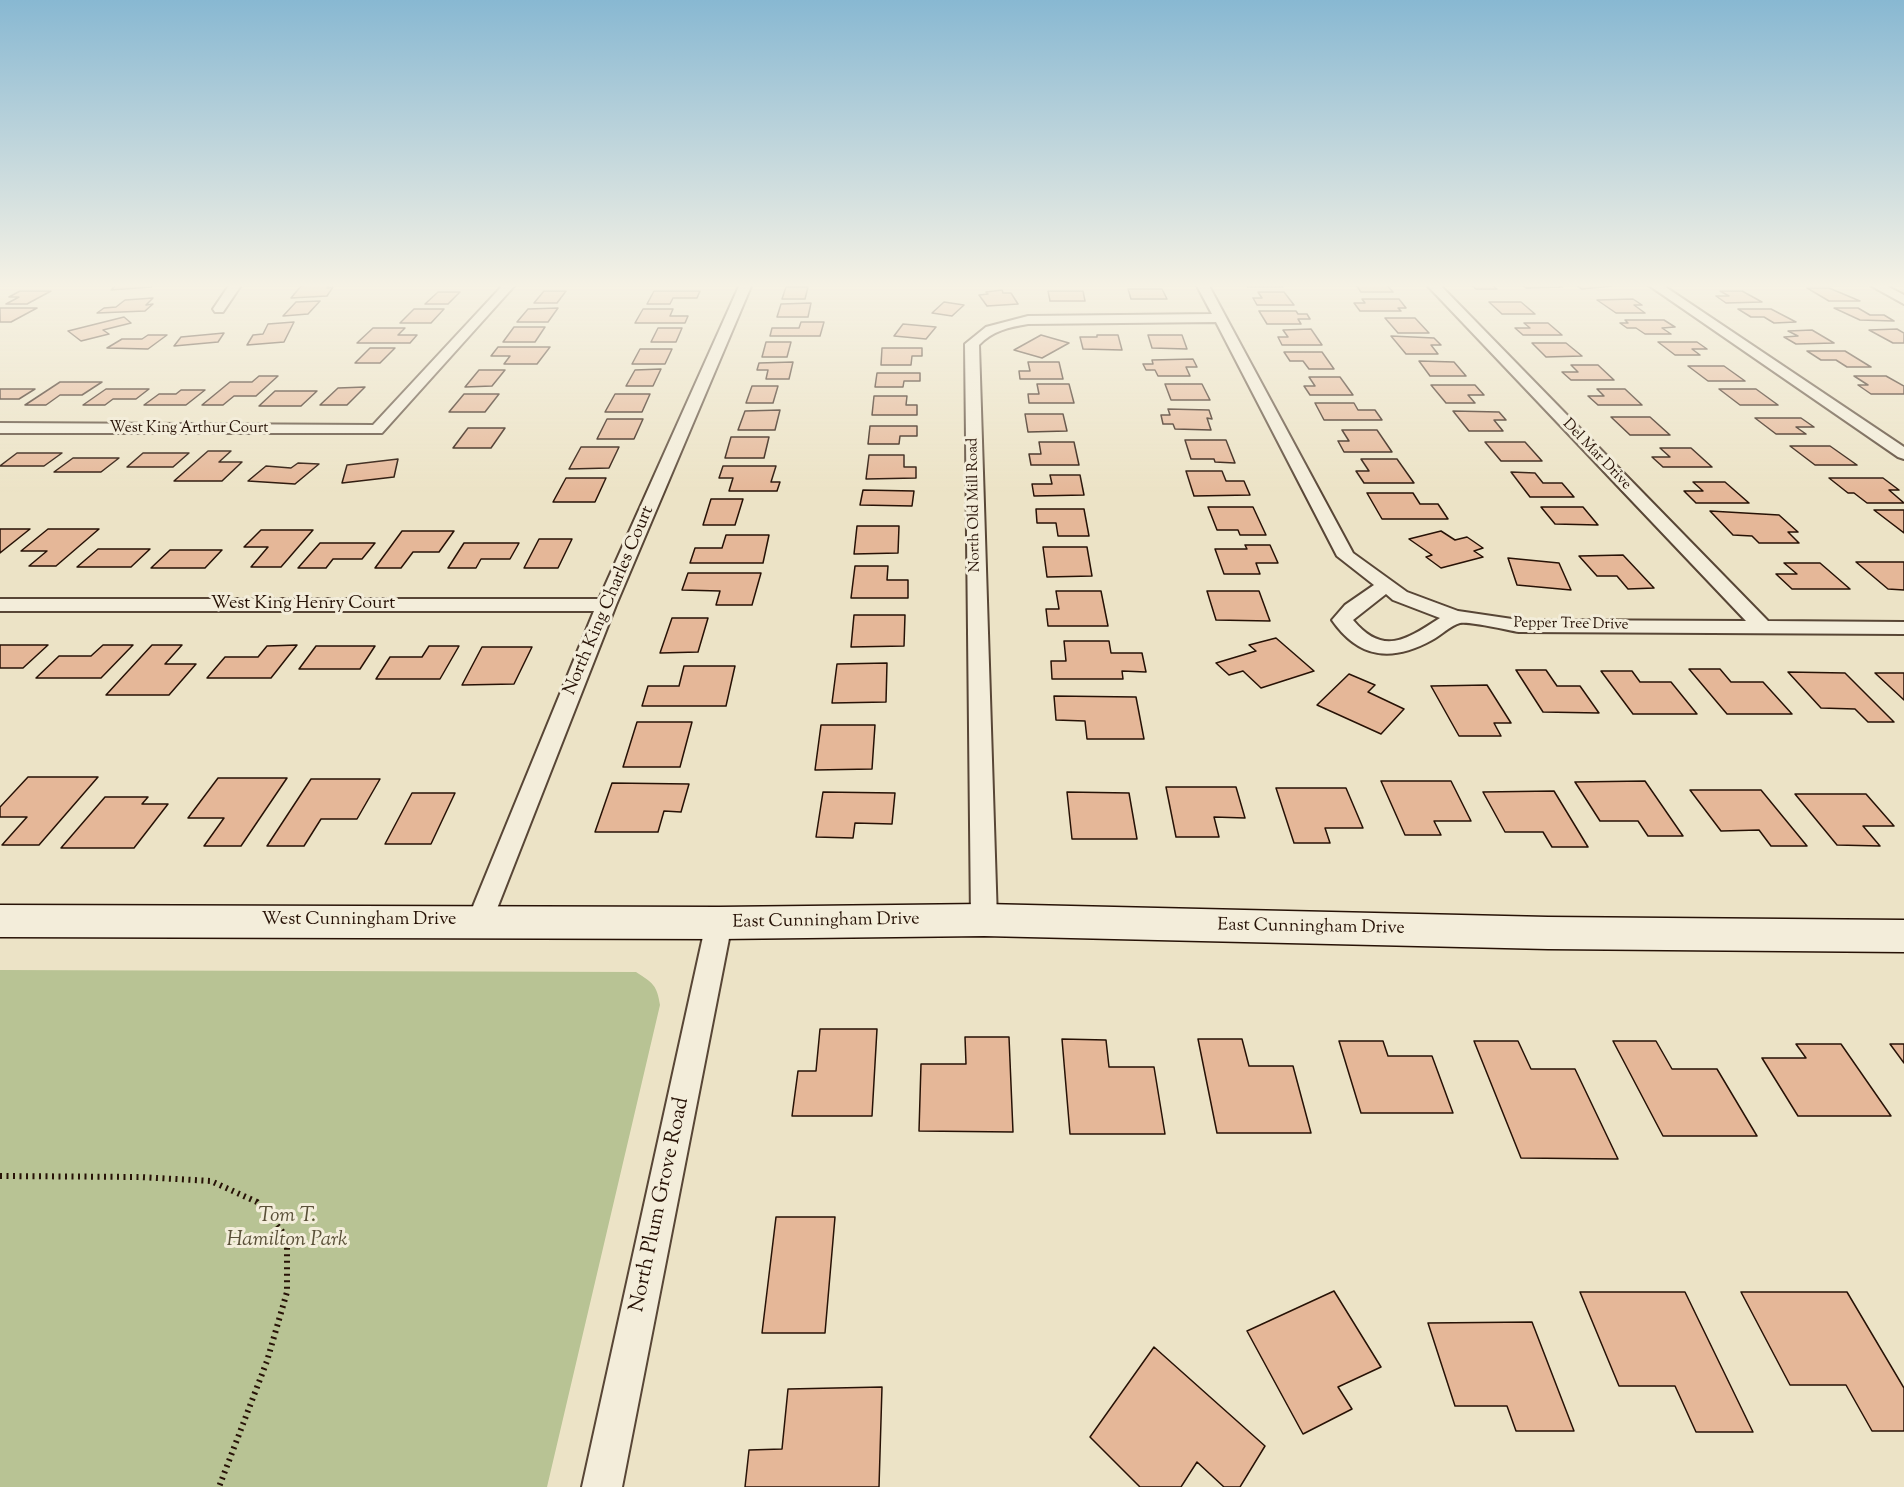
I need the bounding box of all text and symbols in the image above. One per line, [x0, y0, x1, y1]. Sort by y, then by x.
street label: Del Mar Drive [1558, 416, 1634, 494]
street label: West King Arthur Court [110, 420, 268, 438]
street label: North Old Mill Road [965, 438, 985, 572]
street label: North King Charles Court [560, 503, 660, 699]
street label: West King Henry Court [211, 594, 395, 616]
street label: Pepper Tree Drive [1513, 615, 1629, 635]
street label: West Cunningham Drive [262, 910, 456, 932]
street label: East Cunningham Drive [732, 910, 920, 934]
street label: East Cunningham Drive [1217, 916, 1405, 940]
street label: North Plum Grove Road [626, 1095, 696, 1315]
park label: Tom T. Hamilton Park [226, 1204, 348, 1254]

